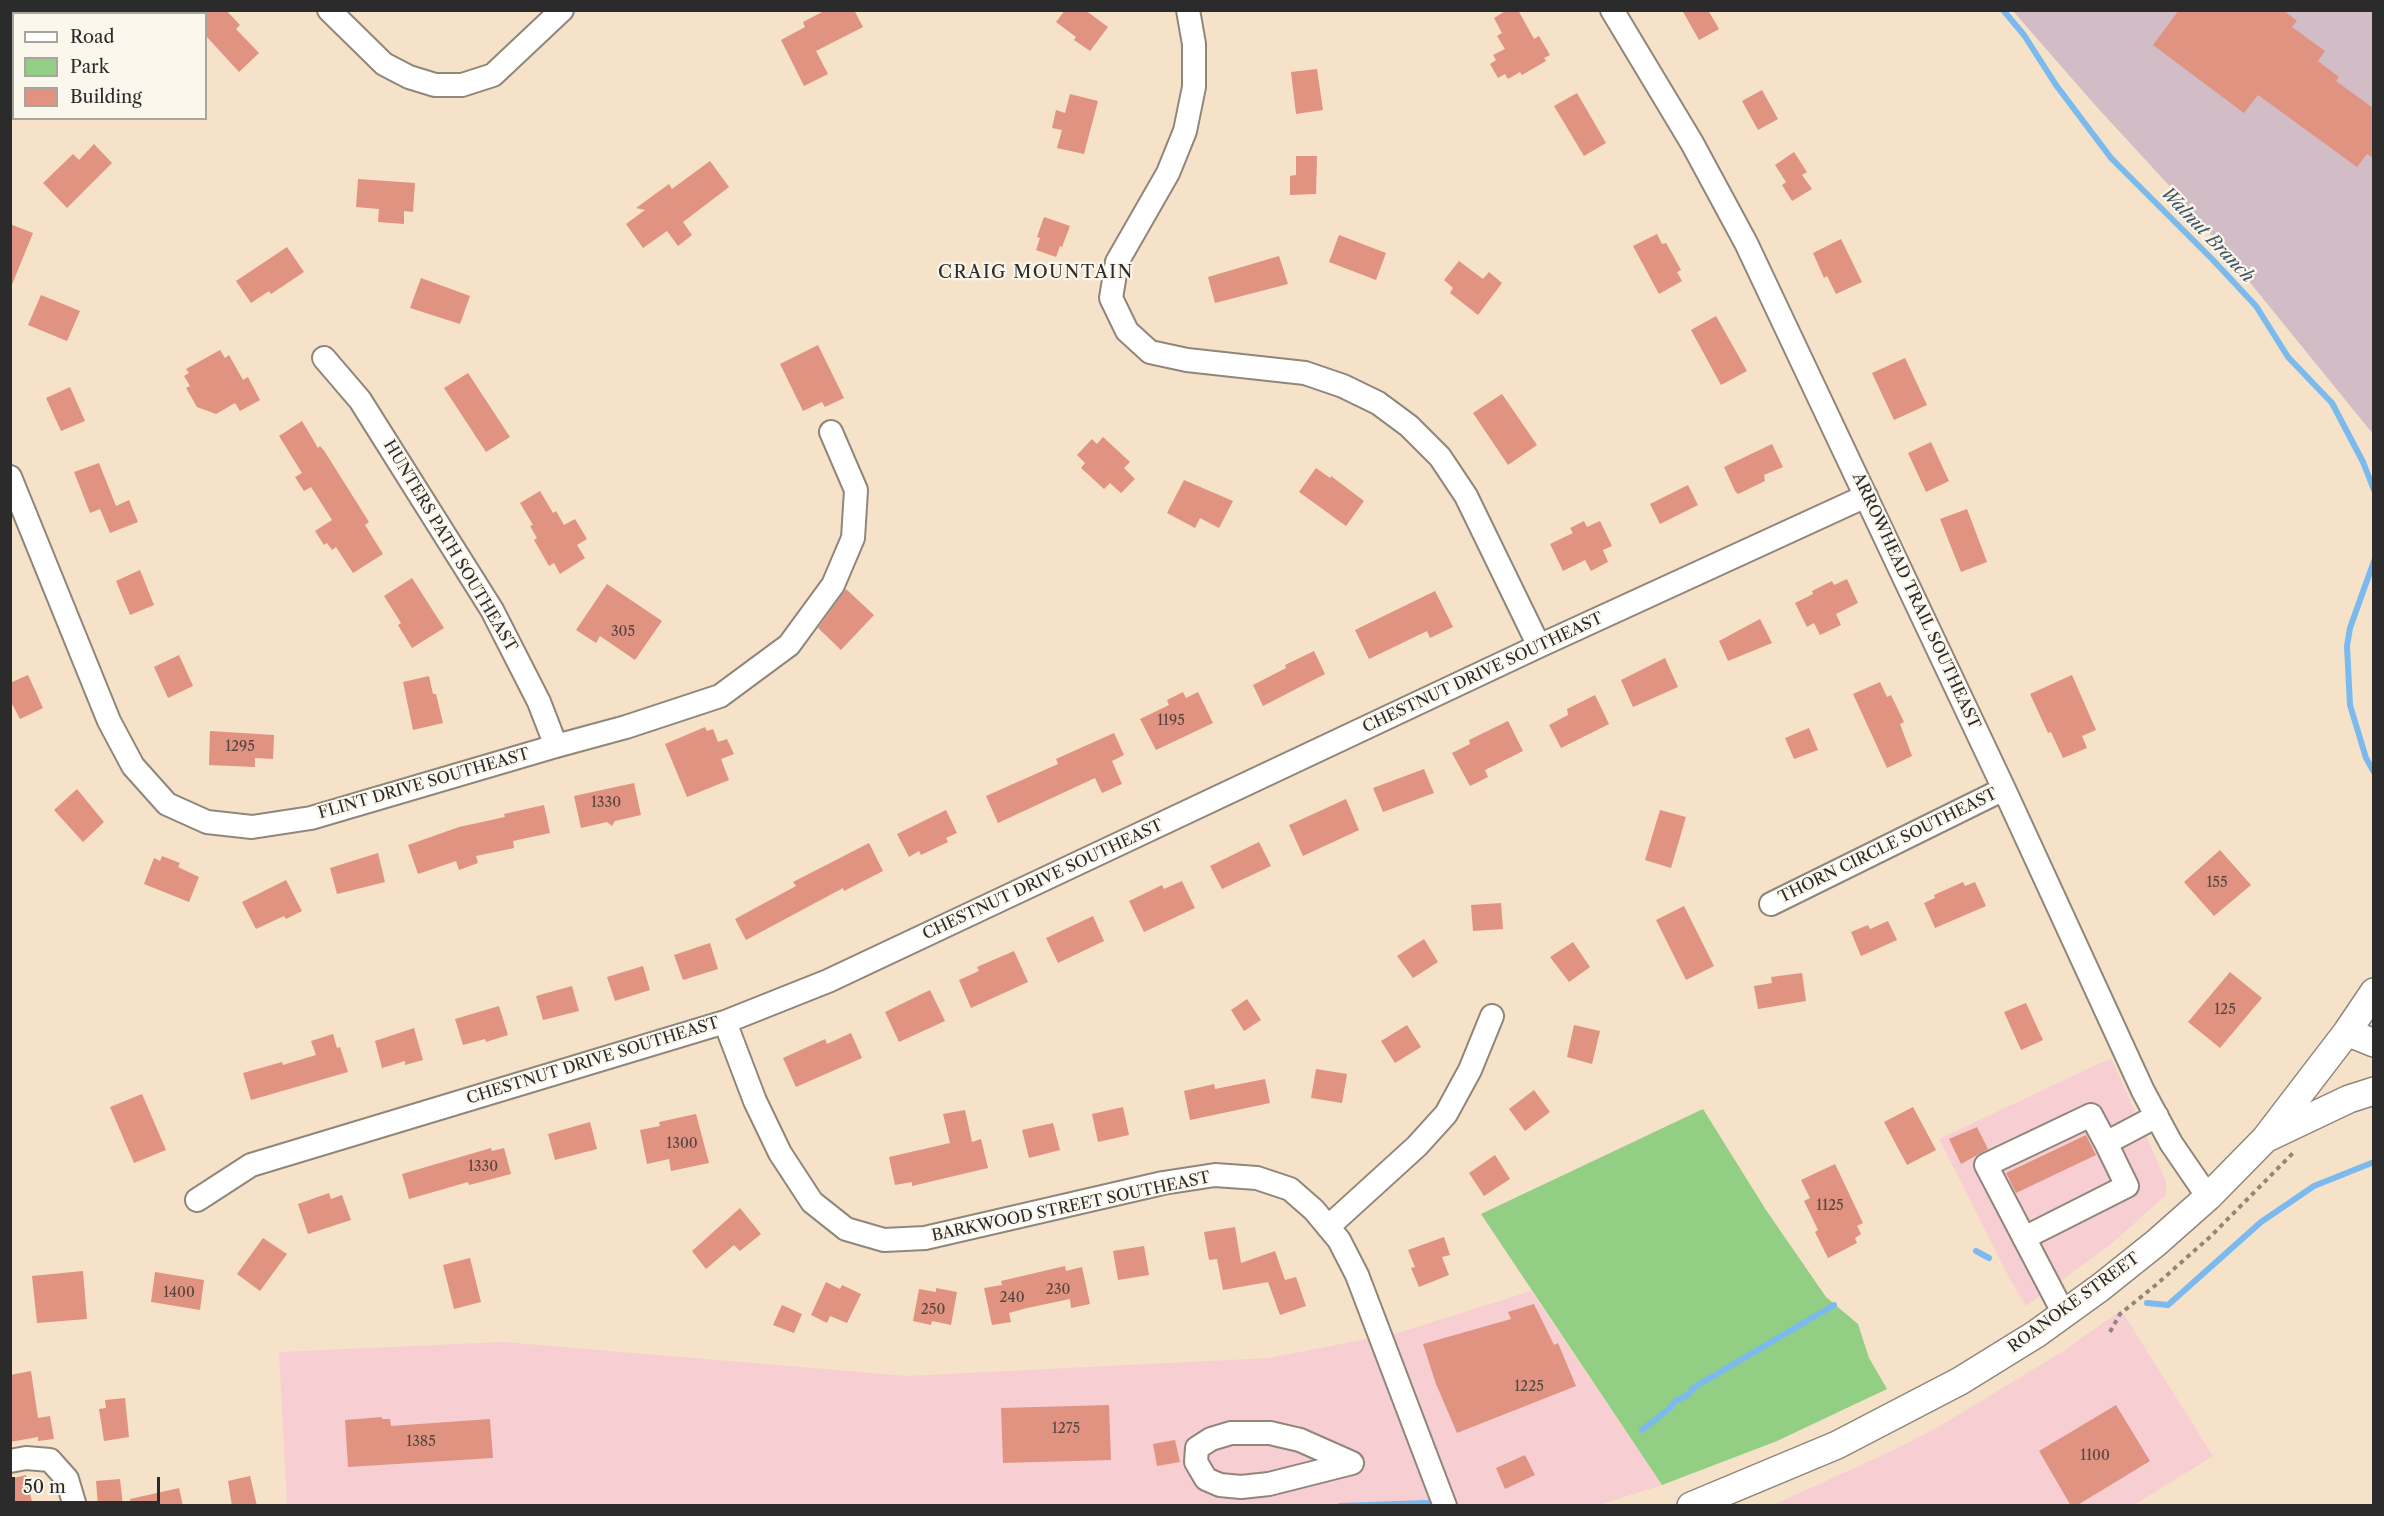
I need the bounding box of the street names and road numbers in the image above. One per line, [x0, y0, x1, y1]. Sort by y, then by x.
street label: HUNTERS PATH SOUTHEAST [379, 437, 521, 655]
street label: ARROWHEAD TRAIL SOUTHEAST [1848, 470, 1984, 732]
street label: CHESTNUT DRIVE SOUTHEAST [1360, 609, 1606, 737]
street label: FLINT DRIVE SOUTHEAST [316, 745, 532, 823]
street label: THORN CIRCLE SOUTHEAST [1775, 785, 2001, 907]
street label: CHESTNUT DRIVE SOUTHEAST [920, 816, 1166, 944]
street label: CHESTNUT DRIVE SOUTHEAST [464, 1013, 722, 1109]
street label: BARKWOOD STREET SOUTHEAST [930, 1168, 1212, 1246]
street label: ROANOKE STREET [2005, 1249, 2143, 1357]

